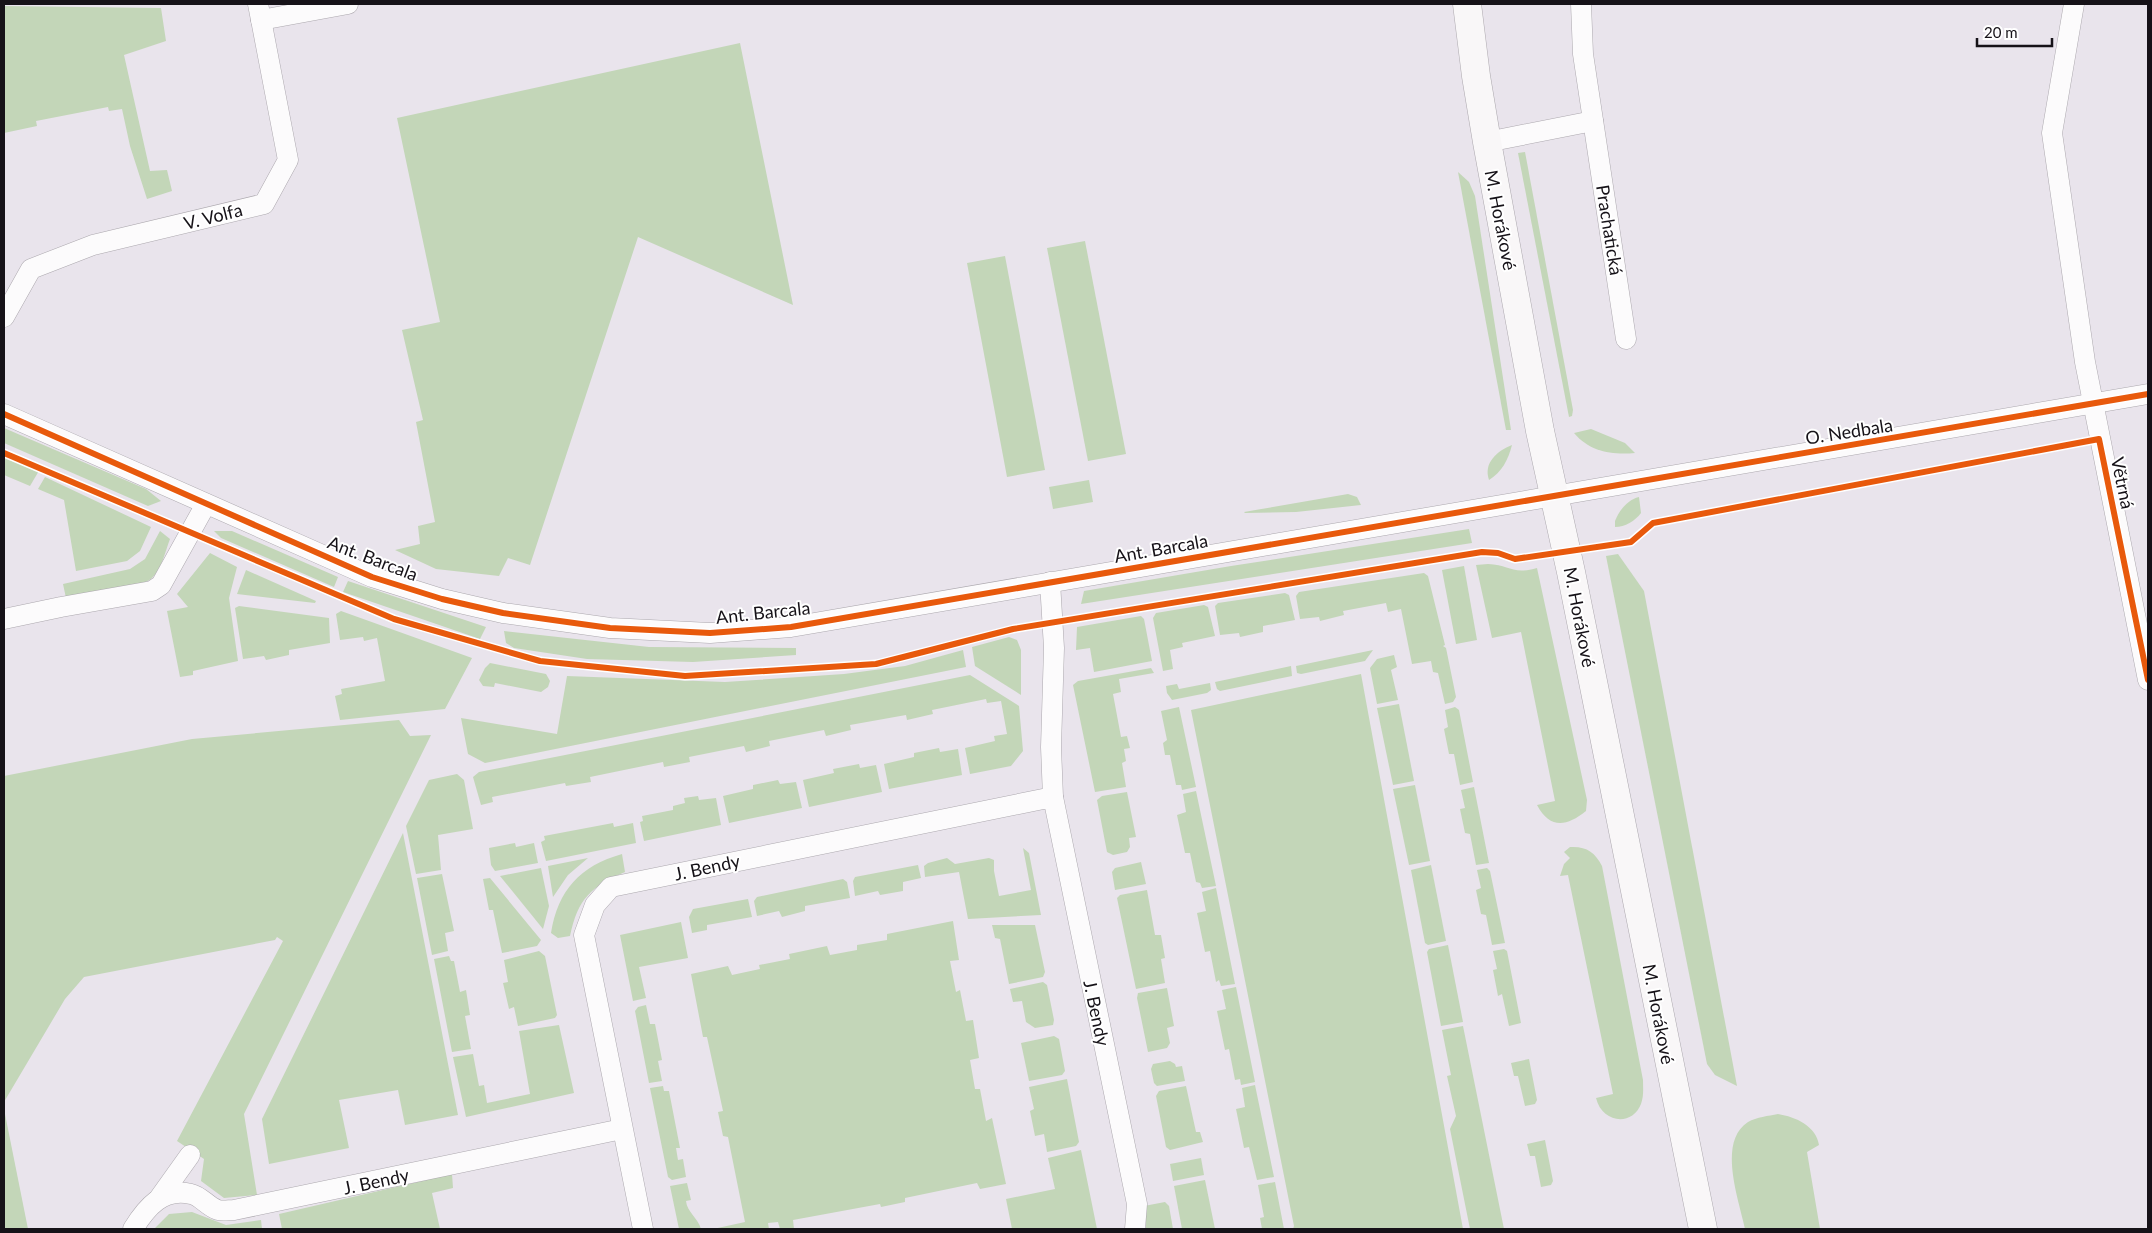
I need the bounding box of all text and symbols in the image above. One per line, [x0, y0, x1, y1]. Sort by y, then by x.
scale bar [1977, 15, 2052, 47]
text: 20 m [1984, 23, 2018, 41]
street label: M. Horákové [1480, 168, 1522, 272]
street label: Prachatická [1592, 183, 1628, 277]
street label: V. Volfa [181, 198, 245, 234]
street label: O. Nedbala [1804, 413, 1894, 449]
street label: Větrná [2107, 455, 2139, 511]
street label: Ant. Barcala [1112, 529, 1210, 567]
street label: Ant. Barcala [325, 531, 421, 585]
street label: M. Horákové [1559, 565, 1601, 669]
street label: Ant. Barcala [715, 596, 811, 628]
street label: J. Bendy [672, 849, 743, 885]
street label: M. Horákové [1638, 962, 1680, 1066]
street label: J. Bendy [1079, 978, 1115, 1049]
street label: J. Bendy [341, 1163, 412, 1199]

